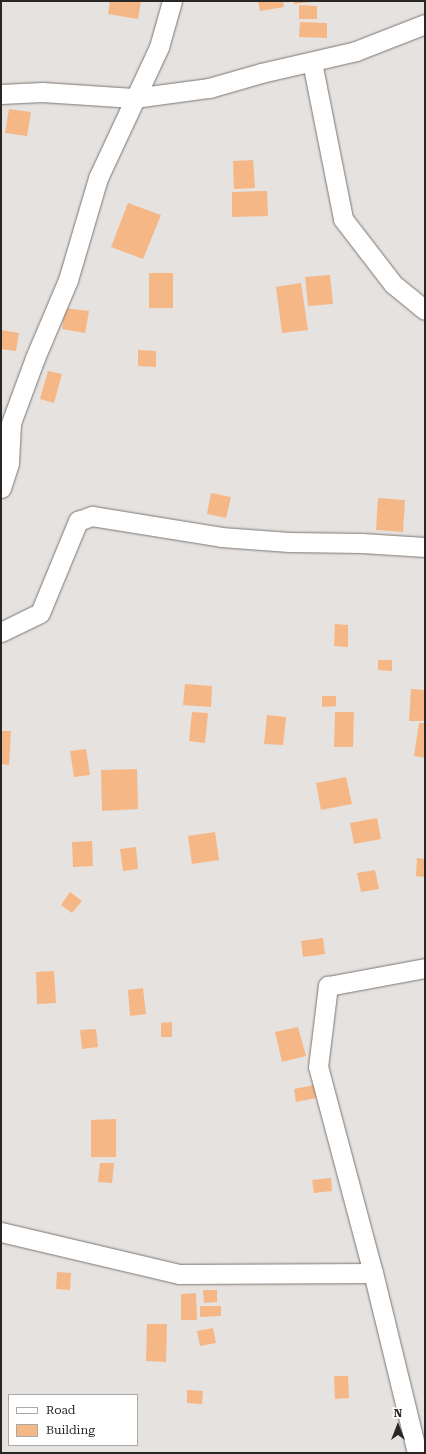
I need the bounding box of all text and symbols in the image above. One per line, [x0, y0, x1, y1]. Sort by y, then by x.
legend [8, 1394, 138, 1446]
text: Road [46, 1403, 75, 1417]
north arrow [378, 1406, 418, 1446]
text: N [394, 1407, 402, 1420]
text: Building [46, 1423, 95, 1437]

